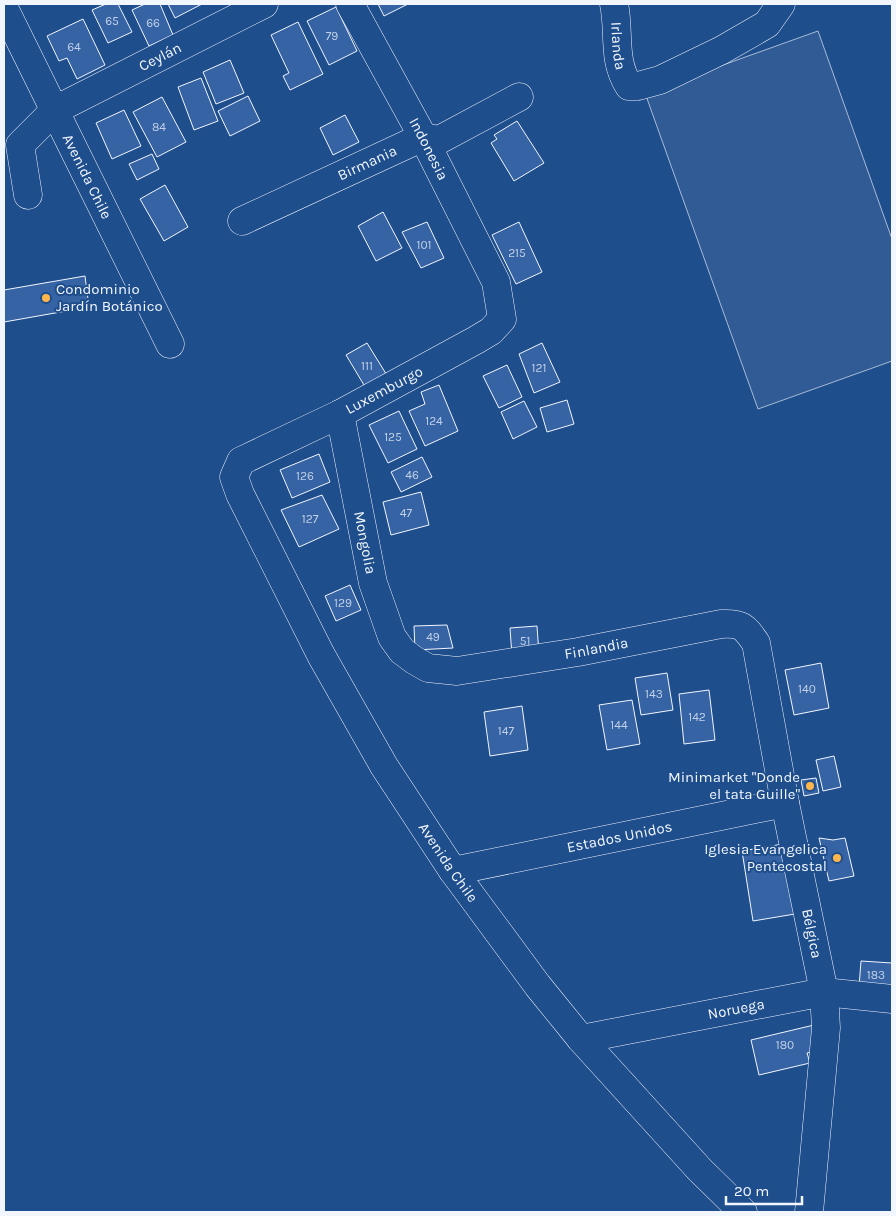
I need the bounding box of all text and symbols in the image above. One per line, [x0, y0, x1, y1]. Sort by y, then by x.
house number: 65 [105, 14, 119, 28]
house number: 66 [146, 16, 160, 30]
street label: Irlanda [607, 21, 630, 72]
house number: 79 [326, 29, 338, 43]
street label: Ceylán [136, 38, 184, 75]
house number: 64 [67, 40, 81, 54]
street label: Indonesia [405, 115, 452, 183]
house number: 84 [152, 120, 166, 134]
street label: Avenida Chile [59, 131, 116, 222]
street label: Birmania [335, 141, 400, 184]
house number: 101 [416, 238, 432, 252]
house number: 215 [508, 246, 526, 260]
place label: Condominio Jardín Botánico [56, 280, 163, 315]
marker: Condominio Jardín Botánico [40, 292, 52, 304]
house number: 111 [361, 359, 373, 373]
house number: 121 [532, 361, 546, 375]
street label: Luxemburgo [342, 362, 426, 418]
house number: 124 [425, 414, 443, 428]
house number: 125 [384, 430, 402, 444]
house number: 46 [405, 468, 419, 482]
house number: 126 [296, 469, 314, 483]
house number: 47 [400, 506, 413, 520]
street label: Mongolia [350, 510, 380, 576]
house number: 127 [302, 512, 319, 526]
house number: 129 [334, 596, 352, 610]
house number: 49 [426, 630, 440, 644]
street label: Finlandia [563, 633, 630, 663]
house number: 51 [520, 634, 530, 648]
house number: 140 [798, 682, 816, 696]
house number: 143 [645, 687, 663, 701]
house number: 142 [688, 710, 706, 724]
house number: 144 [610, 718, 628, 732]
house number: 147 [498, 724, 515, 738]
place label: Minimarket "Donde el tata Guille" [668, 768, 800, 803]
marker: Minimarket "Donde el tata Guille" [804, 780, 816, 792]
street label: Estados Unidos [565, 817, 674, 856]
street label: Avenida Chile [415, 819, 482, 906]
place label: Iglesia Evangelica Pentecostal [704, 840, 827, 875]
marker: Iglesia Evangelica Pentecostal [831, 852, 843, 864]
street label: Bélgica [798, 907, 826, 960]
house number: 183 [867, 968, 885, 982]
street label: Noruega [706, 995, 766, 1023]
house number: 180 [776, 1038, 794, 1052]
scale bar [726, 1174, 802, 1206]
text: 20 m [734, 1182, 769, 1200]

